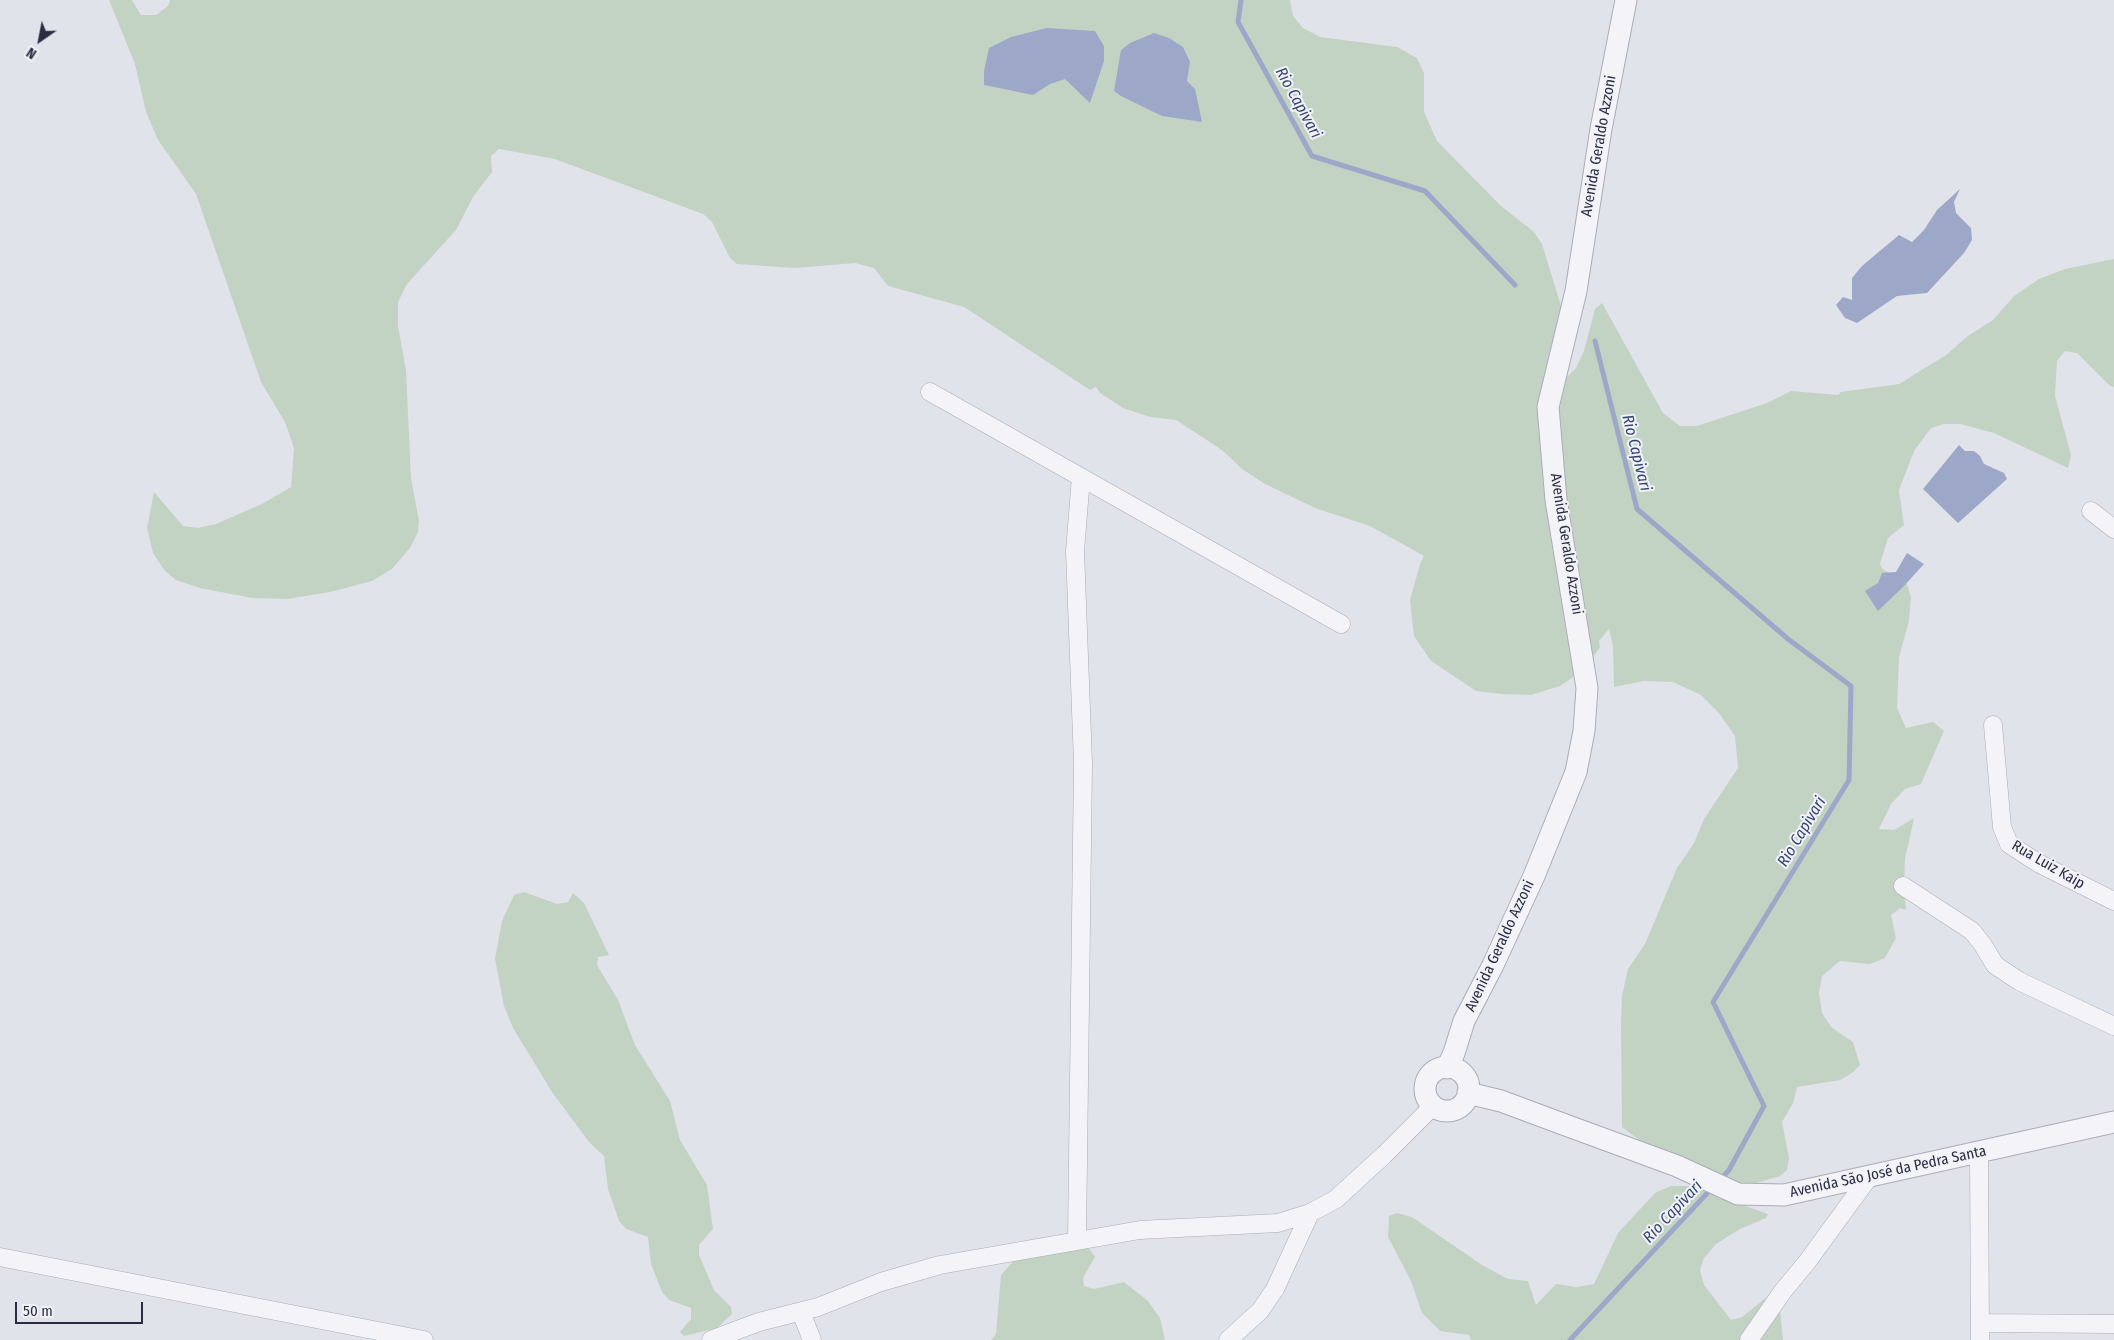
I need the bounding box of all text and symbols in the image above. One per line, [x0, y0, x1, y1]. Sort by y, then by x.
north arrow [15, 15, 65, 65]
text: N [23, 44, 40, 62]
water label: Rio Capivari [1271, 64, 1325, 142]
street label: Avenida Geraldo Azzoni [1578, 74, 1620, 218]
water label: Rio Capivari [1617, 413, 1655, 493]
street label: Avenida Geraldo Azzoni [1546, 472, 1586, 616]
water label: Rio Capivari [1774, 794, 1830, 870]
street label: Rua Luiz Kaip [2008, 837, 2088, 893]
street label: Avenida Geraldo Azzoni [1462, 877, 1538, 1015]
street label: Avenida São José da Pedra Santa [1788, 1142, 1988, 1202]
water label: Rio Capivari [1639, 1177, 1707, 1247]
scale bar [18, 1292, 145, 1324]
text: 50 m [23, 1302, 53, 1320]

